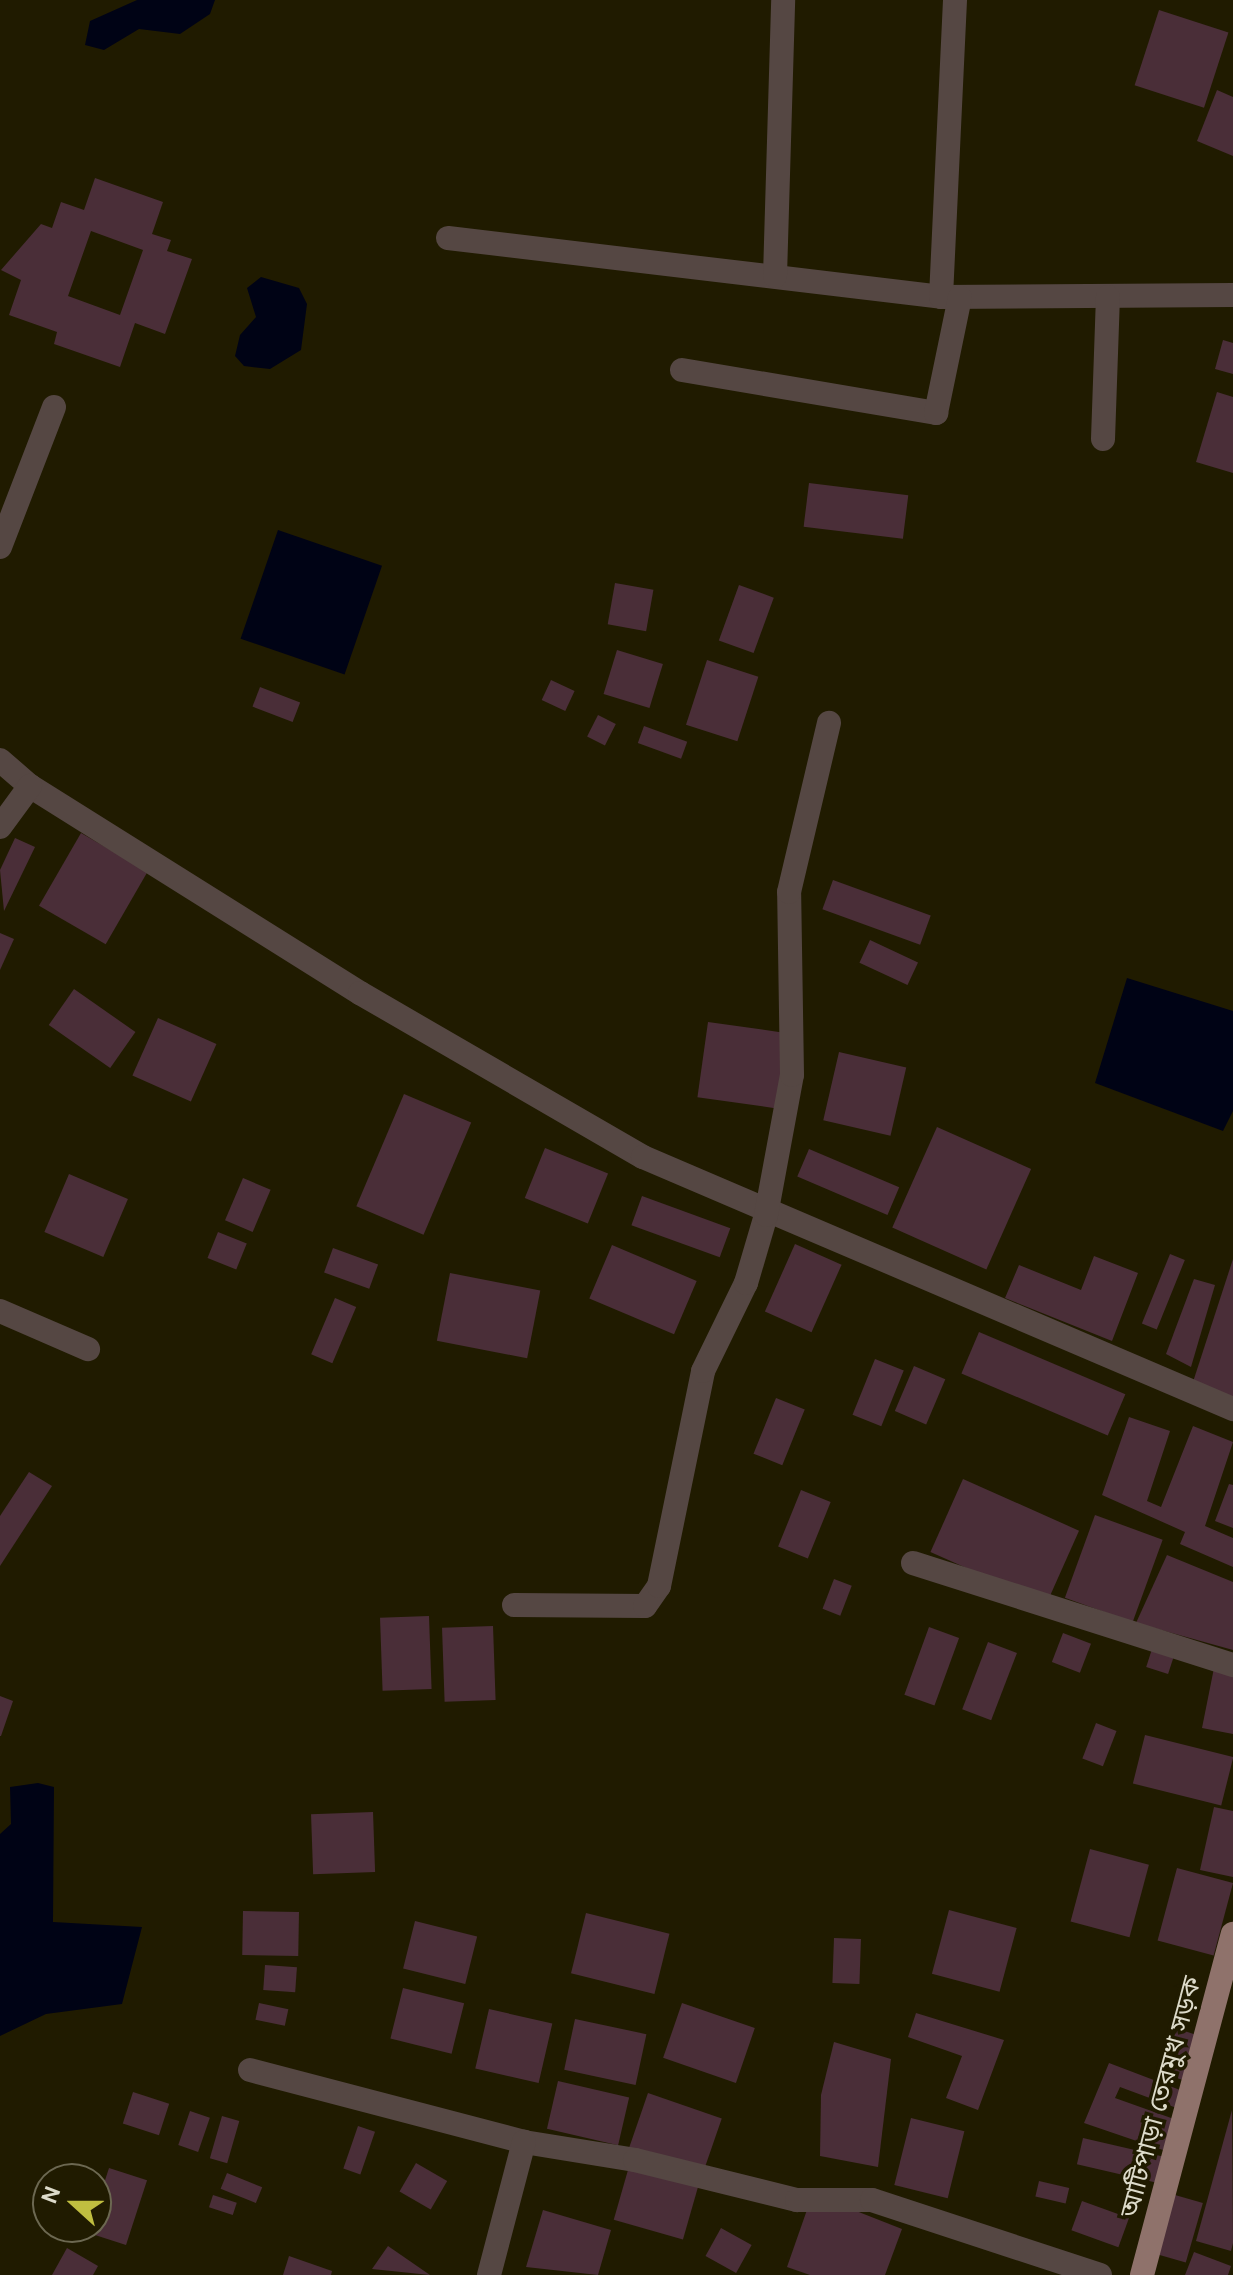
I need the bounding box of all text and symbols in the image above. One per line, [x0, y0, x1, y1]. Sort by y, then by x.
street label: আটিপাড়া তেরমুখ সড়ক [1114, 1973, 1208, 2221]
north arrow [32, 2163, 112, 2243]
text: N [35, 2182, 67, 2208]

